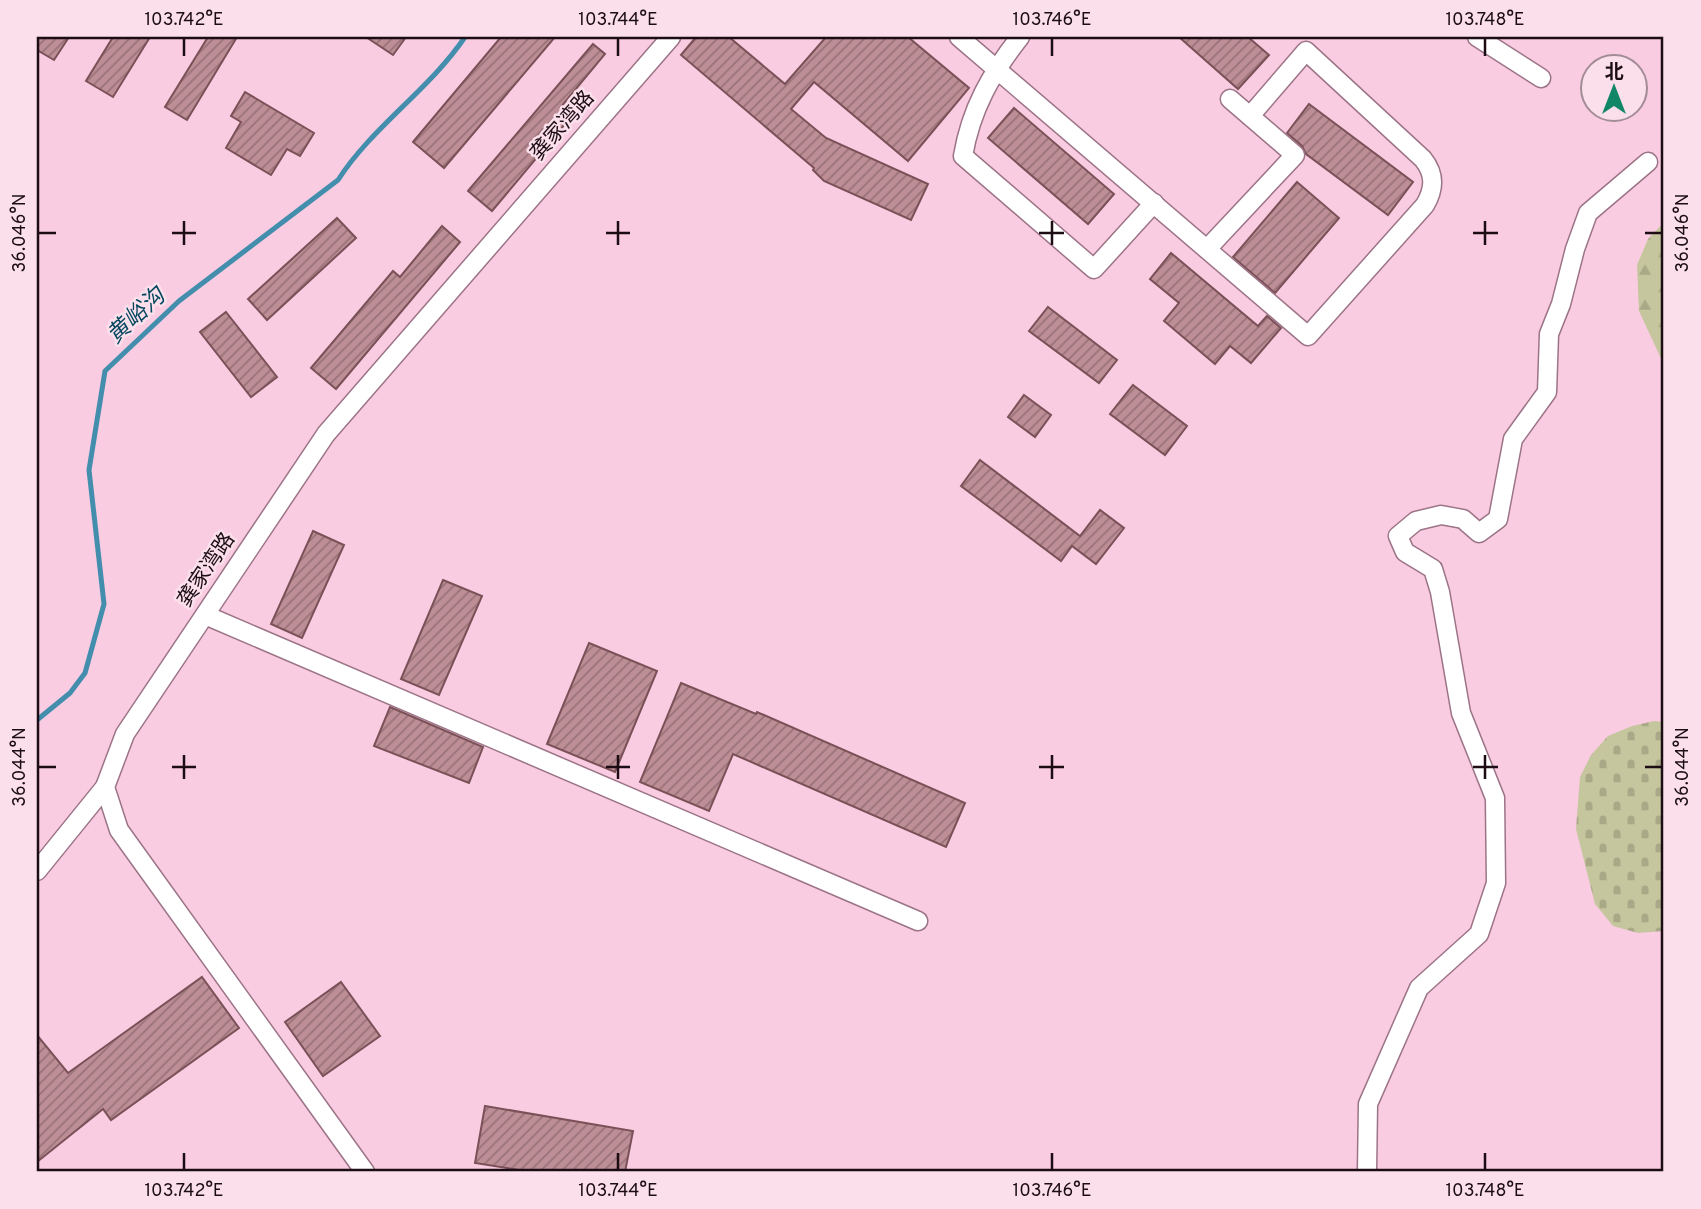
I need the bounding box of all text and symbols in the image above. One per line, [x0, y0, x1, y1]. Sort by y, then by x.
text: 103.742°E [144, 9, 224, 32]
text: 103.744°E [578, 9, 658, 32]
text: 103.746°E [1013, 9, 1091, 32]
text: 103.748°E [1445, 9, 1525, 32]
north arrow [1578, 52, 1648, 122]
text: 北 [1604, 61, 1624, 85]
street label: 龚家湾路 [525, 85, 601, 167]
text: 36.046°N [9, 193, 32, 273]
text: 36.046°N [1672, 193, 1695, 273]
water label: 黄峪沟 [102, 281, 174, 351]
street label: 龚家湾路 [172, 528, 242, 612]
text: 36.044°N [9, 727, 32, 807]
text: 36.044°N [1672, 727, 1695, 807]
text: 103.742°E [144, 1180, 224, 1203]
text: 103.744°E [578, 1180, 658, 1203]
text: 103.746°E [1013, 1180, 1091, 1203]
text: 103.748°E [1445, 1180, 1525, 1203]

